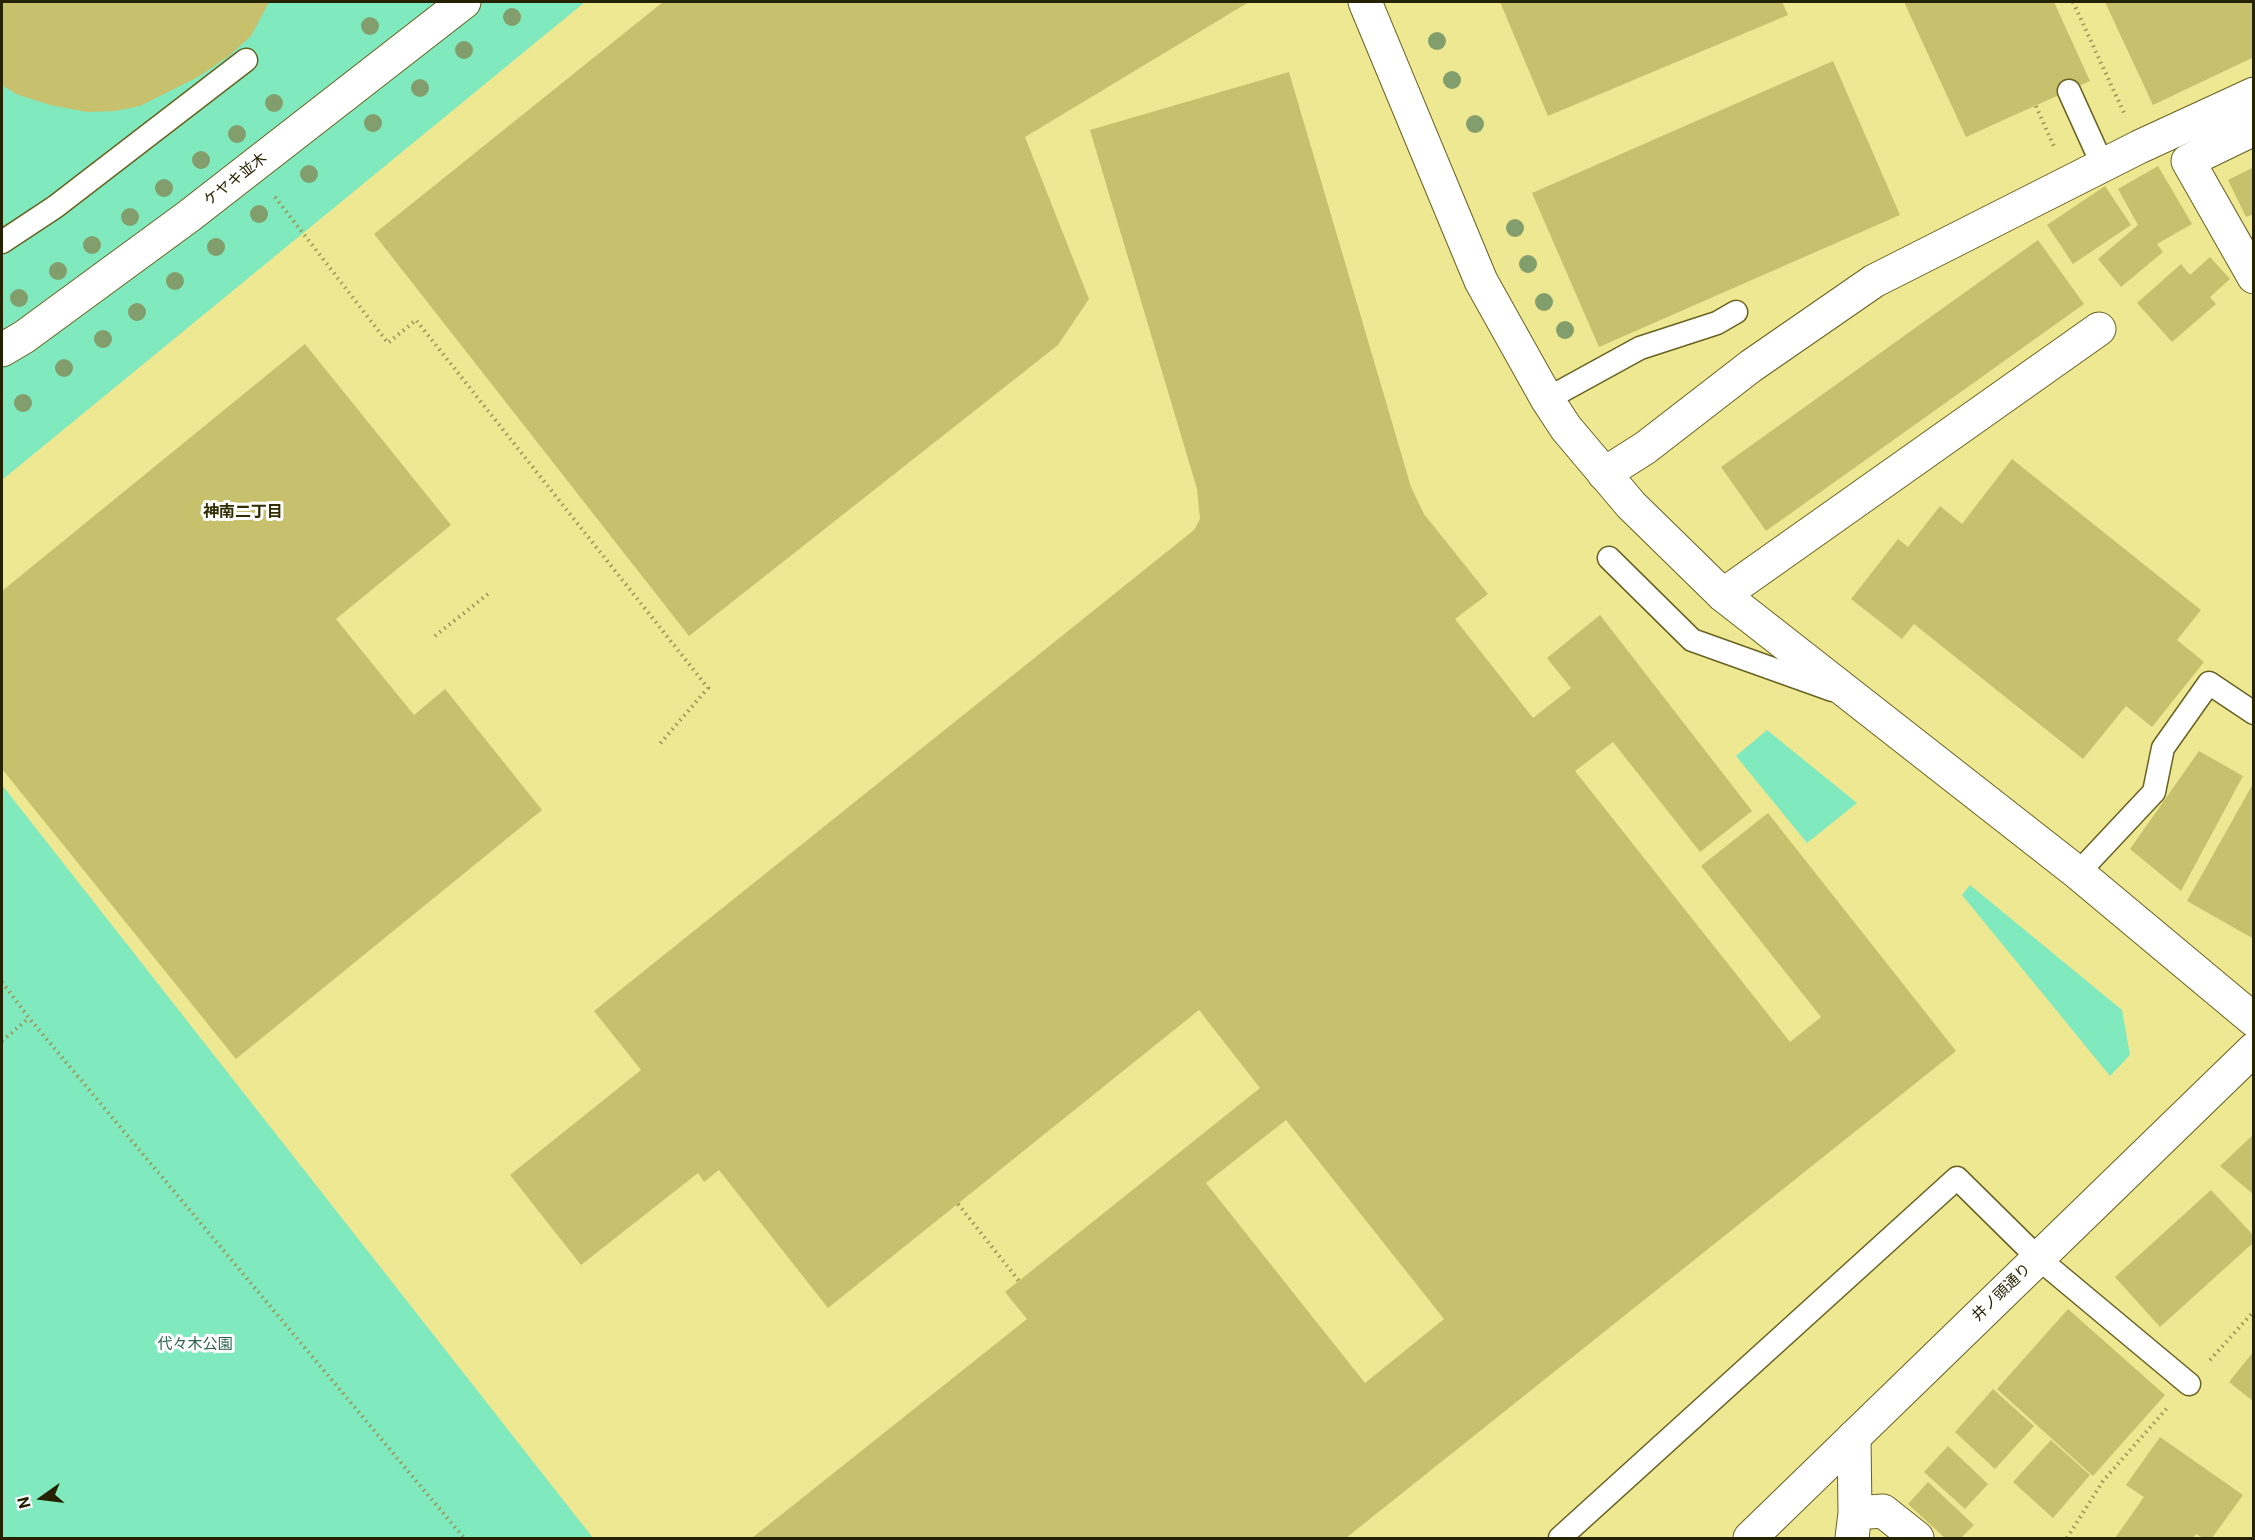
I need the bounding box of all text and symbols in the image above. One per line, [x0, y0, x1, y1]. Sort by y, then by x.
street label: ケヤキ並木 [201, 150, 271, 210]
district label: 神南二丁目 [203, 503, 283, 523]
street label: 井ノ頭通り [1969, 1260, 2035, 1326]
park label: 代々木公園 [158, 1336, 232, 1354]
north arrow [12, 1468, 72, 1528]
text: N [13, 1495, 35, 1510]

